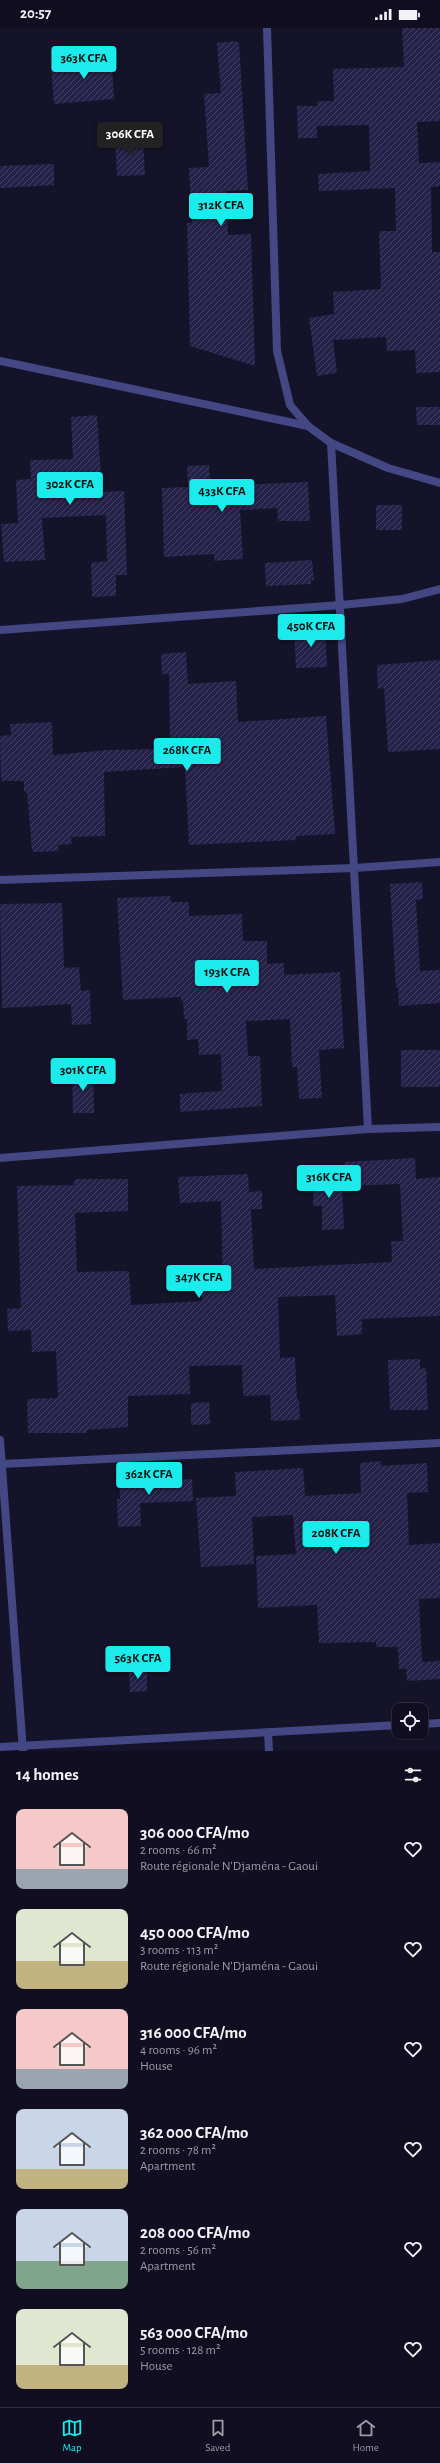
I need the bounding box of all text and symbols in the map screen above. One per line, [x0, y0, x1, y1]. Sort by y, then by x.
text: 20:57 [20, 6, 51, 21]
pin: 363K CFA [43, 46, 125, 80]
text: 363K CFA [60, 52, 108, 65]
pin: 306K CFA [89, 122, 171, 156]
text: 306K CFA [106, 128, 154, 141]
pin: 312K CFA [180, 193, 262, 227]
text: 312K CFA [198, 199, 244, 212]
pin: 302K CFA [29, 472, 111, 506]
text: 302K CFA [46, 478, 94, 491]
pin: 433K CFA [181, 479, 263, 513]
text: 433K CFA [198, 485, 246, 498]
pin: 450K CFA [270, 614, 352, 648]
text: 450K CFA [287, 620, 335, 633]
pin: 268K CFA [146, 738, 228, 772]
text: 268K CFA [163, 744, 211, 757]
pin: 193K CFA [186, 960, 268, 994]
text: 193K CFA [204, 966, 250, 979]
pin: 301K CFA [42, 1058, 124, 1092]
text: 301K CFA [60, 1064, 106, 1077]
pin: 316K CFA [288, 1165, 370, 1199]
text: 316K CFA [306, 1171, 352, 1184]
pin: 347K CFA [158, 1265, 240, 1299]
text: 347K CFA [175, 1271, 223, 1284]
pin: 362K CFA [108, 1462, 190, 1496]
text: 362K CFA [125, 1468, 173, 1481]
pin: 208K CFA [295, 1521, 377, 1555]
text: 208K CFA [312, 1527, 360, 1540]
pin: 563K CFA [97, 1646, 179, 1680]
text: 563K CFA [114, 1652, 162, 1665]
map controls [392, 1703, 428, 1739]
button: locate [392, 1703, 428, 1739]
icon: filters [402, 1764, 424, 1786]
text: 14 homes [16, 1766, 79, 1783]
text: 306 000 CFA/mo [140, 1824, 249, 1841]
icon: home [48, 1825, 96, 1873]
icon: heart [402, 1838, 424, 1860]
text: 2 rooms · 66 m² [140, 1844, 217, 1857]
text: Route régionale N'Djaména - Gaoui [140, 1860, 318, 1873]
text: 450 000 CFA/mo [140, 1924, 250, 1941]
icon: home [48, 1925, 96, 1973]
icon: heart [402, 1938, 424, 1960]
text: 3 rooms · 113 m² [140, 1944, 218, 1957]
text: Route régionale N'Djaména - Gaoui [140, 1960, 318, 1973]
text: 316 000 CFA/mo [140, 2024, 247, 2041]
icon: home [48, 2025, 96, 2073]
icon: heart [402, 2038, 424, 2060]
text: 4 rooms · 96 m² [140, 2044, 217, 2057]
text: House [140, 2060, 172, 2073]
text: 362 000 CFA/mo [140, 2124, 249, 2141]
icon: home [48, 2125, 96, 2173]
icon: heart [402, 2138, 424, 2160]
text: 2 rooms · 78 m² [140, 2144, 216, 2157]
text: Apartment [140, 2160, 195, 2173]
text: 208 000 CFA/mo [140, 2224, 250, 2241]
icon: home [48, 2225, 96, 2273]
icon: heart [402, 2238, 424, 2260]
text: 2 rooms · 56 m² [140, 2244, 216, 2257]
text: Apartment [140, 2260, 195, 2273]
text: 563 000 CFA/mo [140, 2324, 248, 2341]
icon: home [48, 2325, 96, 2373]
icon: heart [402, 2338, 424, 2360]
text: 5 rooms · 128 m² [140, 2344, 221, 2357]
text: House [140, 2360, 172, 2373]
tab: Map [61, 2417, 83, 2454]
tab: Saved [205, 2417, 230, 2454]
tab: Home [352, 2417, 379, 2454]

